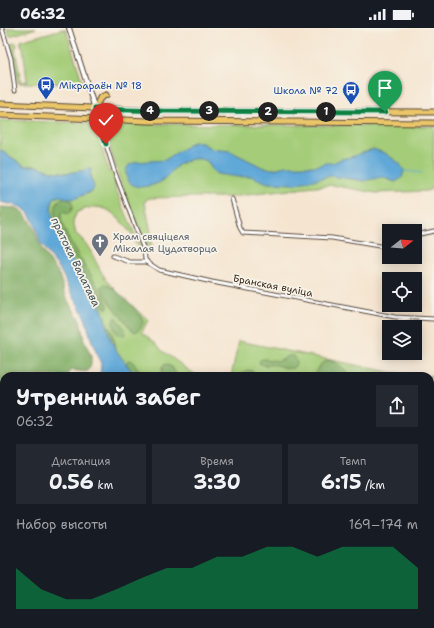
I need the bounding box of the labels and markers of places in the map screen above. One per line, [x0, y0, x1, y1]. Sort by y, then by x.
pin [368, 71, 402, 112]
bus stop icon: Мікрараён № 18 [36, 75, 56, 100]
place label: Мікрараён № 18 [59, 79, 142, 92]
bus stop icon: Школа № 72 [341, 80, 361, 105]
place label: Школа № 72 [274, 84, 338, 97]
pin: 4 [140, 101, 160, 121]
pin: 3 [199, 101, 219, 121]
pin: 2 [258, 102, 278, 122]
pin: 1 [316, 102, 336, 122]
pin [89, 103, 123, 144]
place label: Храм свяціцеля Мікалая Цудатворца [113, 230, 218, 255]
church icon: Храм свяціцеля Мікалая Цудатворца [90, 232, 110, 257]

